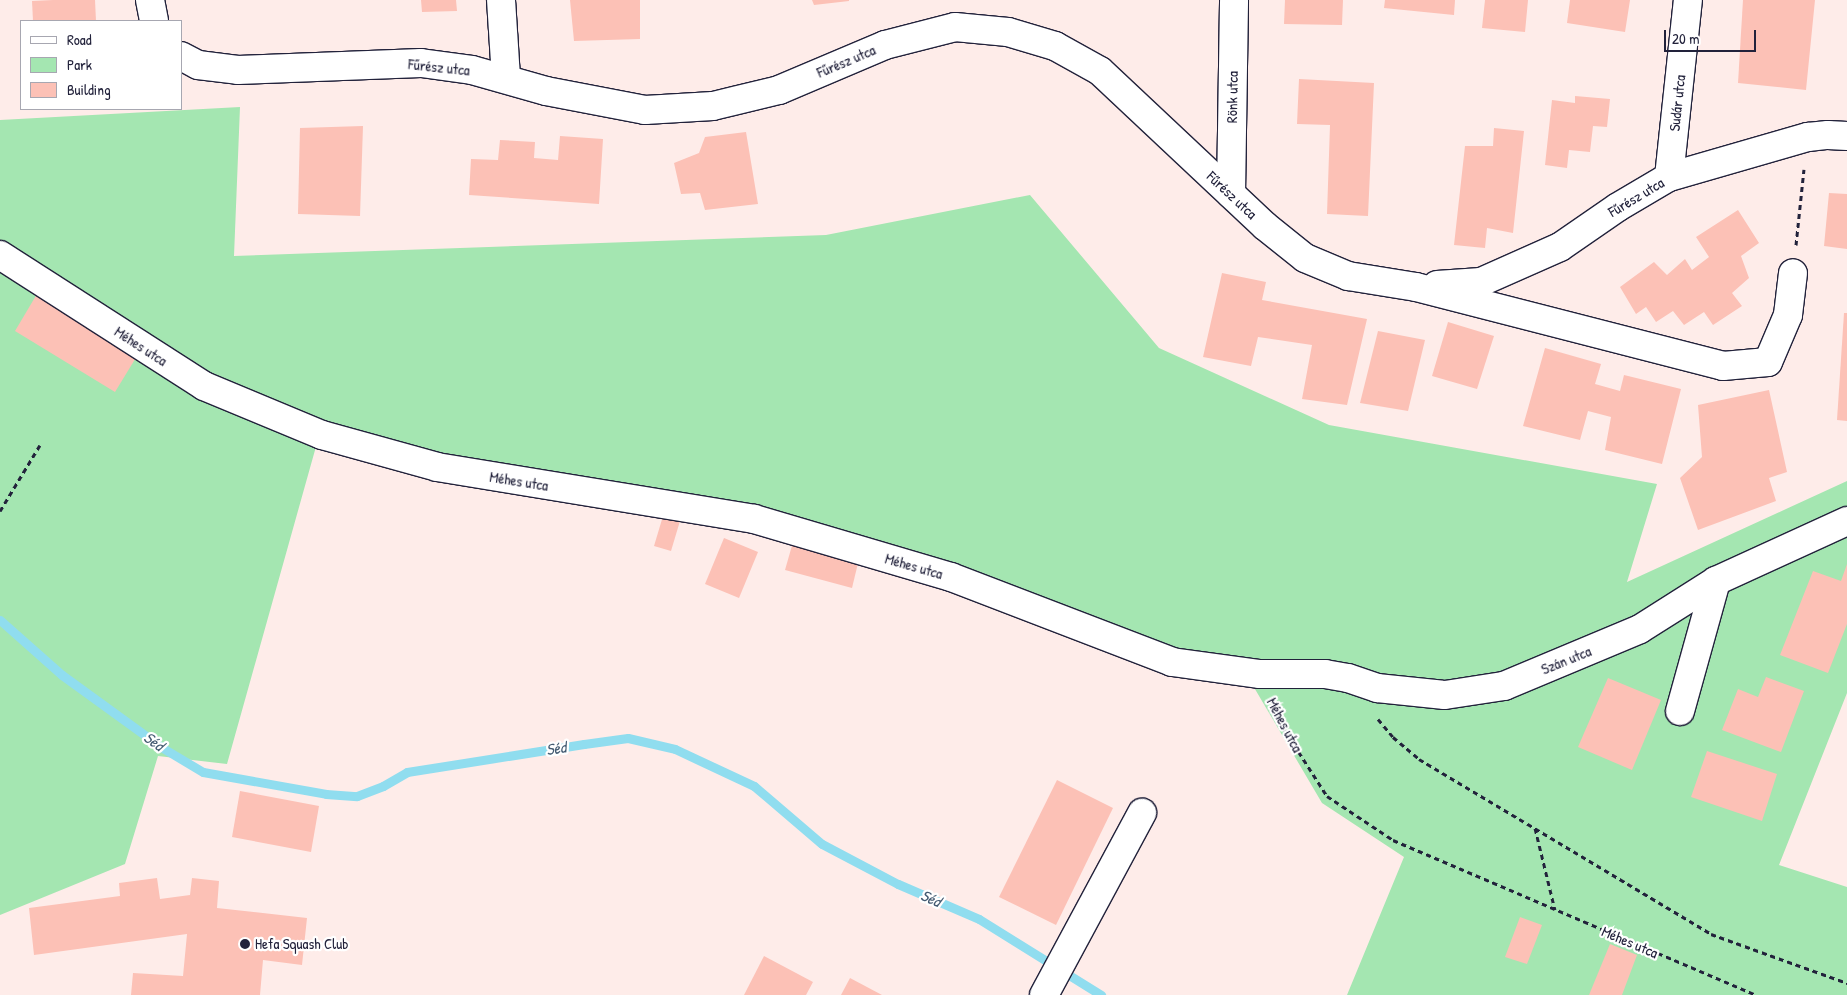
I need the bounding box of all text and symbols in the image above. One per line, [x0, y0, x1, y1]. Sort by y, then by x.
legend [20, 20, 182, 110]
scale bar [1667, 20, 1760, 52]
text: 20 m [1672, 28, 1699, 49]
text: Road [67, 29, 92, 50]
street label: Fűrész utca [814, 41, 878, 81]
text: Park [67, 54, 92, 75]
street label: Fűrész utca [407, 55, 471, 79]
street label: Rönk utca [1223, 71, 1241, 123]
street label: Sudár utca [1665, 74, 1689, 132]
text: Building [67, 79, 111, 100]
street label: Fűrész utca [1203, 167, 1261, 223]
street label: Fűrész utca [1605, 173, 1667, 221]
street label: Méhes utca [111, 322, 171, 370]
street label: Méhes utca [488, 467, 550, 495]
street label: Méhes utca [883, 549, 945, 583]
street label: Szán utca [1538, 642, 1594, 678]
street label: Méhes utca [1263, 695, 1307, 755]
water label: Séd [140, 727, 168, 755]
water label: Séd [545, 737, 567, 759]
water label: Séd [918, 885, 944, 911]
street label: Méhes utca [1599, 922, 1661, 962]
place label: Hefa Squash Club [255, 935, 348, 953]
marker: Hefa Squash Club [239, 938, 251, 950]

